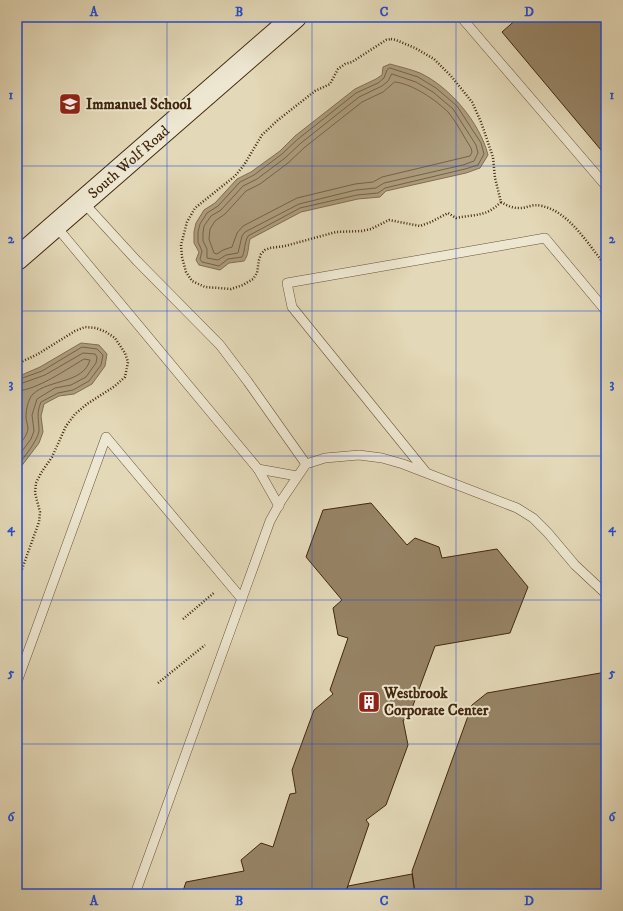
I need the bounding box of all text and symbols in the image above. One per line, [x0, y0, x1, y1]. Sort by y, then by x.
text: A [89, 4, 99, 20]
text: B [235, 4, 243, 20]
text: C [380, 4, 389, 20]
text: D [524, 4, 534, 20]
text: 1 [9, 87, 14, 103]
text: 1 [610, 87, 615, 103]
school or university icon: Immanuel School [57, 91, 83, 117]
place label: Immanuel School [86, 95, 192, 114]
street label: South Wolf Road [84, 121, 174, 203]
text: 2 [8, 231, 15, 247]
text: 2 [609, 231, 616, 247]
text: 3 [9, 376, 14, 392]
text: 3 [610, 376, 615, 392]
text: 4 [6, 520, 15, 537]
text: 4 [607, 520, 616, 537]
text: 5 [7, 665, 15, 681]
text: 5 [608, 665, 616, 681]
place label: Westbrook Corporate Center [383, 684, 489, 720]
building icon: Westbrook Corporate Center [356, 689, 382, 715]
text: 6 [8, 809, 16, 825]
text: 6 [609, 809, 617, 825]
text: A [89, 893, 99, 909]
text: B [235, 893, 243, 909]
text: C [380, 893, 389, 909]
text: D [524, 893, 534, 909]

